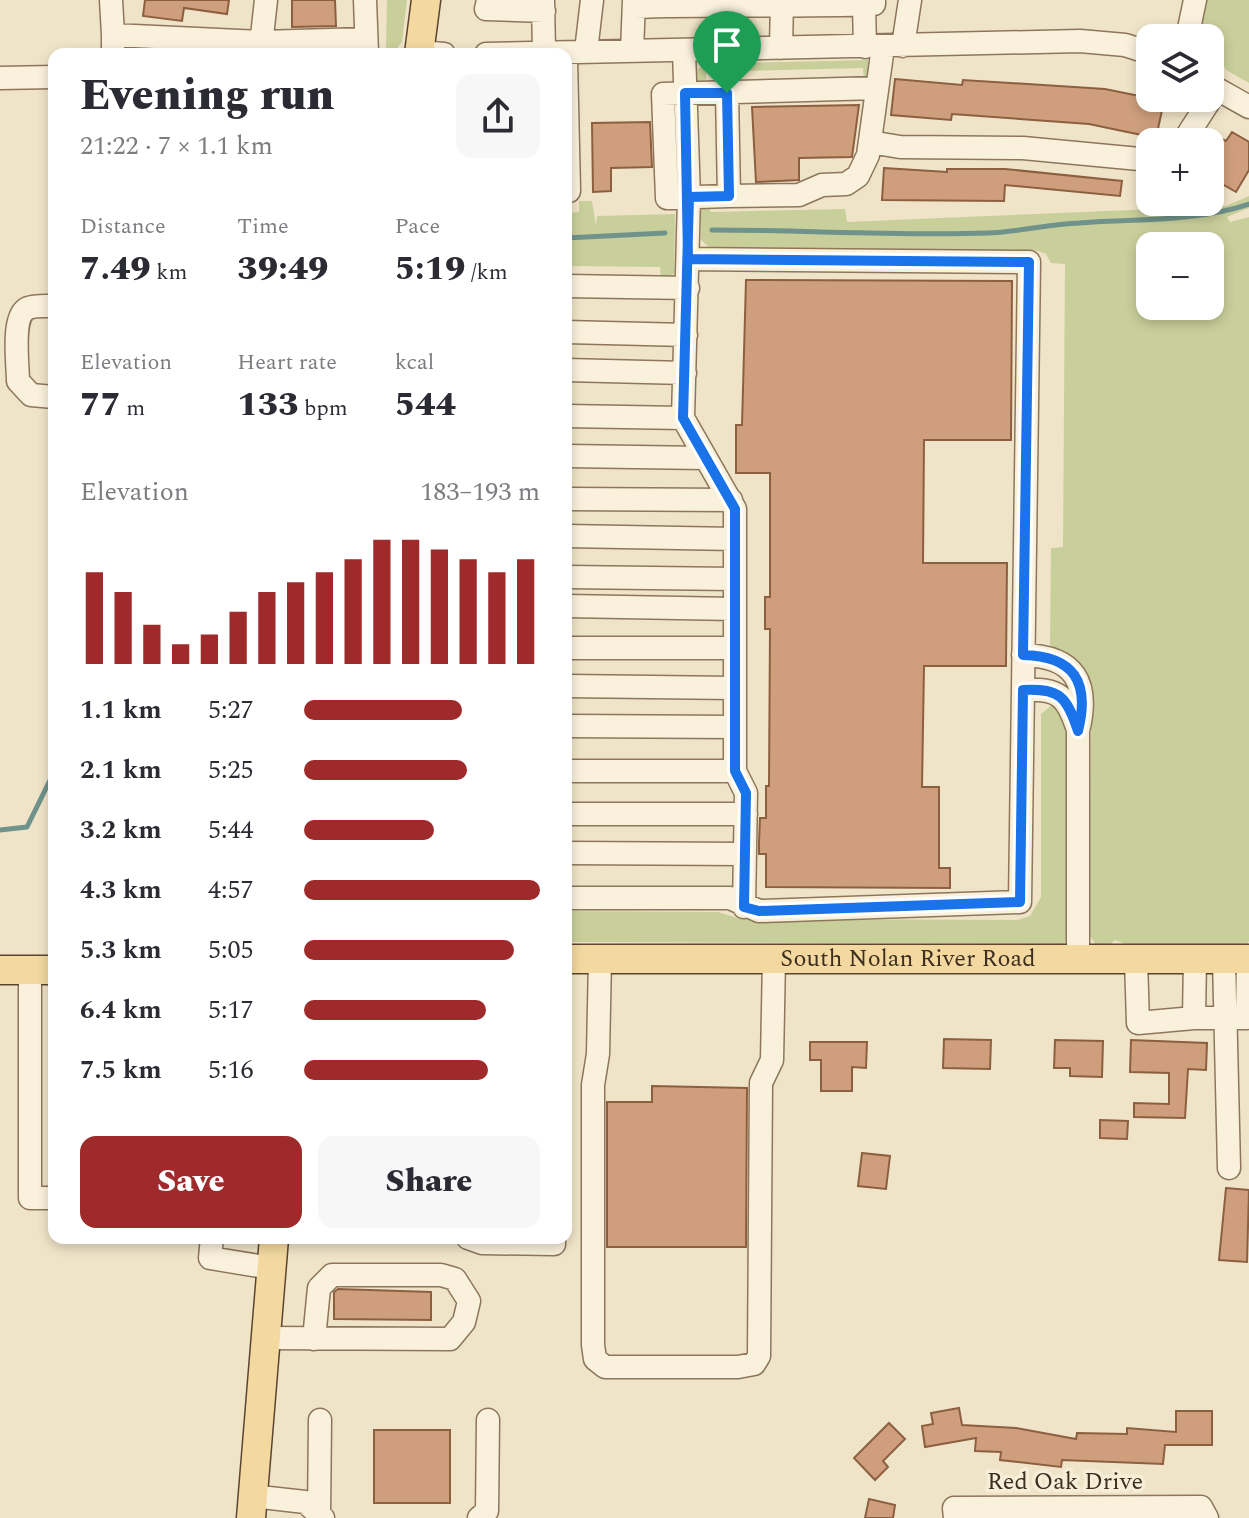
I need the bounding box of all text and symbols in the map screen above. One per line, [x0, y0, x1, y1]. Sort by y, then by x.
pin [693, 11, 761, 93]
icon: arrive [705, 23, 749, 67]
map controls [1136, 24, 1224, 320]
button: layers [1136, 24, 1224, 112]
text: Evening run [80, 62, 335, 129]
button: share [456, 74, 540, 158]
text: 21:22 · 7 × 1.1 km [80, 126, 273, 166]
button: + [1136, 128, 1224, 216]
text: Distance [80, 210, 166, 243]
text: Time [237, 210, 289, 243]
text: Pace [395, 210, 440, 243]
button: − [1136, 232, 1224, 320]
text: 7.49 [80, 243, 151, 295]
text: 39:49 [237, 243, 328, 295]
text: 5:19 [395, 243, 465, 295]
text: km [151, 256, 187, 289]
text: /km [465, 256, 508, 289]
text: Elevation [80, 346, 172, 379]
text: Heart rate [237, 346, 337, 379]
text: kcal [395, 346, 434, 379]
text: 77 [80, 379, 121, 431]
text: 133 [237, 379, 299, 431]
text: 544 [395, 379, 456, 431]
text: m [121, 392, 145, 425]
text: bpm [299, 392, 348, 425]
text: Elevation [80, 472, 189, 512]
text: 183–193 m [420, 472, 540, 512]
text: 1.1 km [80, 690, 162, 730]
text: 5:27 [208, 690, 254, 730]
text: 2.1 km [80, 750, 162, 790]
text: 5:25 [208, 750, 254, 790]
text: 3.2 km [80, 810, 162, 850]
text: 5:44 [208, 810, 254, 850]
text: 4.3 km [80, 870, 162, 910]
text: 4:57 [208, 870, 254, 910]
text: 5.3 km [80, 930, 162, 970]
text: 5:05 [208, 930, 254, 970]
street label: South Nolan River Road [780, 941, 1036, 977]
text: 6.4 km [80, 990, 162, 1030]
text: 5:17 [208, 990, 254, 1030]
text: 7.5 km [80, 1050, 162, 1090]
text: 5:16 [208, 1050, 254, 1090]
button: Save [80, 1136, 302, 1228]
button: Share [318, 1136, 540, 1228]
street label: Red Oak Drive [987, 1464, 1143, 1500]

